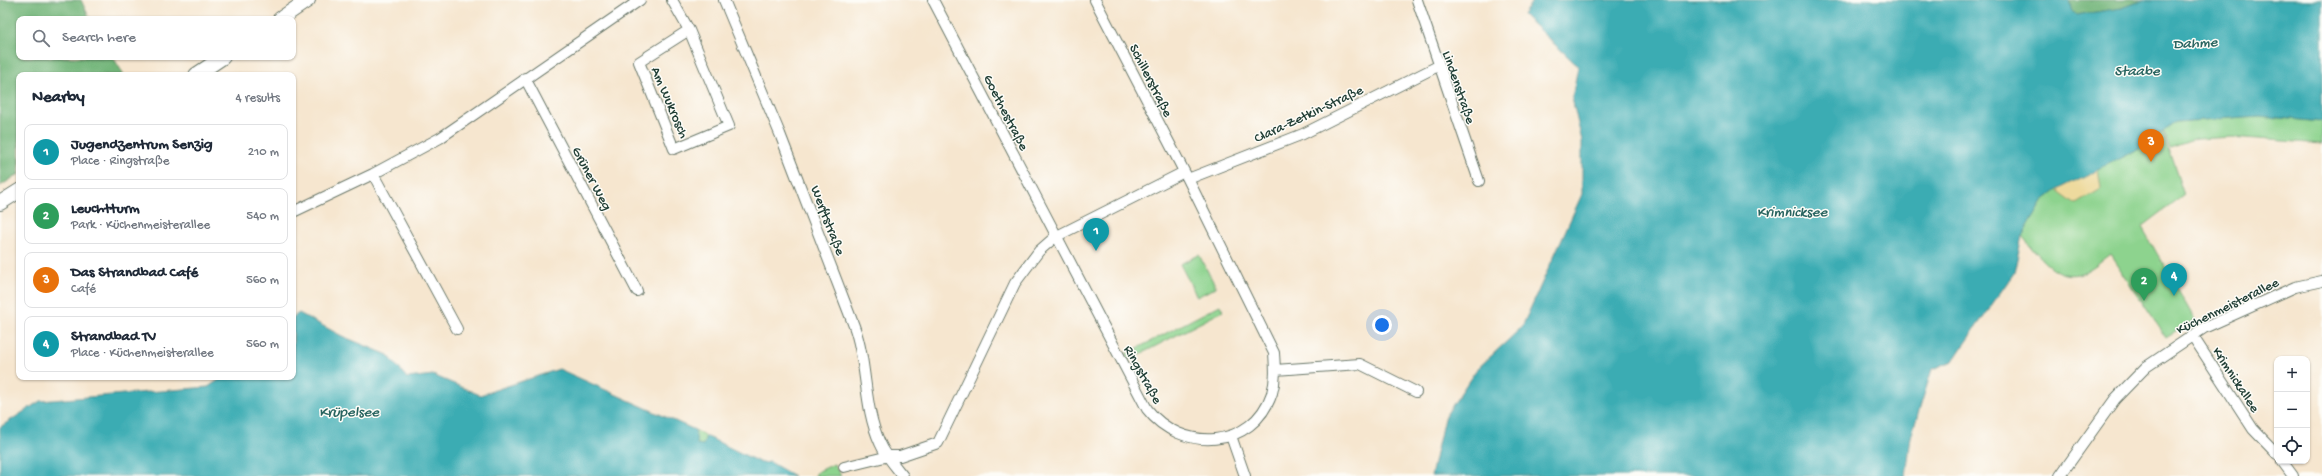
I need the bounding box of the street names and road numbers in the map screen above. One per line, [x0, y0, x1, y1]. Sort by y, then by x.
street label: Schillerstraße [1124, 42, 1176, 121]
street label: Lindenstraße [1437, 49, 1478, 127]
street label: Am Wukrosch [646, 65, 692, 142]
street label: Goethestraße [978, 72, 1032, 155]
street label: Clara-Zetkin-Straße [1252, 82, 1367, 148]
street label: Grüner Weg [567, 144, 615, 214]
street label: Werftstraße [806, 184, 848, 259]
street label: Küchenmeisterallee [2174, 275, 2283, 339]
street label: Ringstraße [1119, 343, 1165, 408]
street label: Krimnickallee [2207, 344, 2263, 417]

